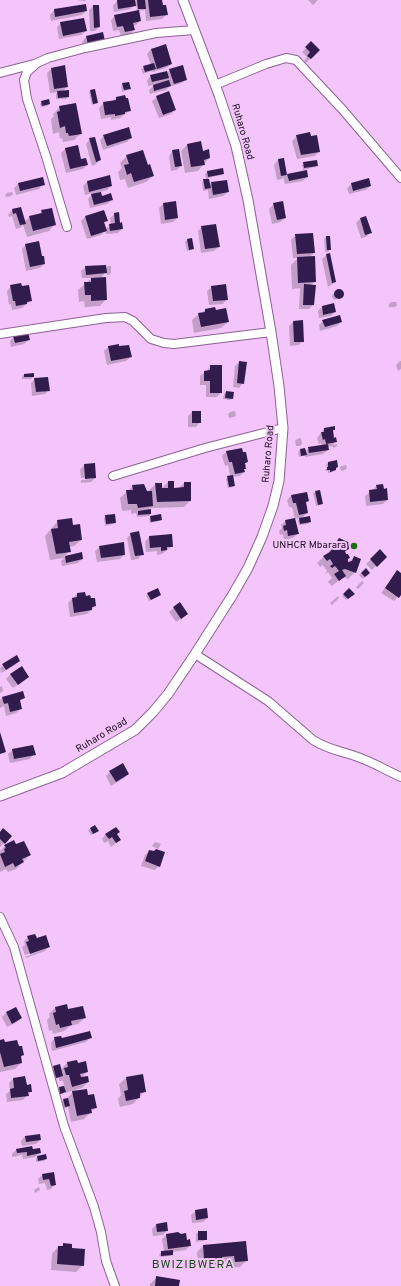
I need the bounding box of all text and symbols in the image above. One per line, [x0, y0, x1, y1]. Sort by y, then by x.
street label: Ruharo Road [228, 103, 256, 161]
street label: Ruharo Road [260, 425, 278, 483]
place label: UNHCR Mbarara [272, 540, 346, 552]
marker: UNHCR Mbarara [349, 541, 359, 551]
street label: Ruharo Road [74, 716, 130, 756]
district label: BWIZIBWERA [152, 1259, 234, 1273]

